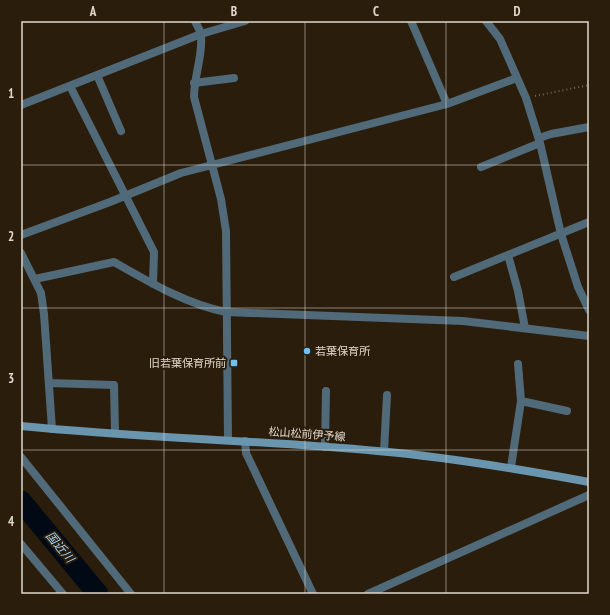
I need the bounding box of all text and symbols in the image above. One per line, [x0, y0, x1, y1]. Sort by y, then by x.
text: A [89, 3, 97, 20]
text: B [231, 3, 237, 20]
text: C [373, 3, 379, 20]
text: D [514, 3, 521, 20]
text: 1 [8, 85, 14, 102]
text: 2 [8, 228, 14, 245]
place label: 若葉保育所 [315, 344, 371, 358]
marker: 若葉保育所 [302, 346, 312, 356]
place label: 旧若葉保育所前 [149, 356, 226, 370]
marker: 旧若葉保育所前 [229, 358, 239, 368]
text: 3 [8, 370, 14, 387]
street label: 松山松前伊予線 [268, 424, 346, 444]
text: 4 [8, 513, 15, 530]
water label: 国近川 [43, 528, 79, 567]

